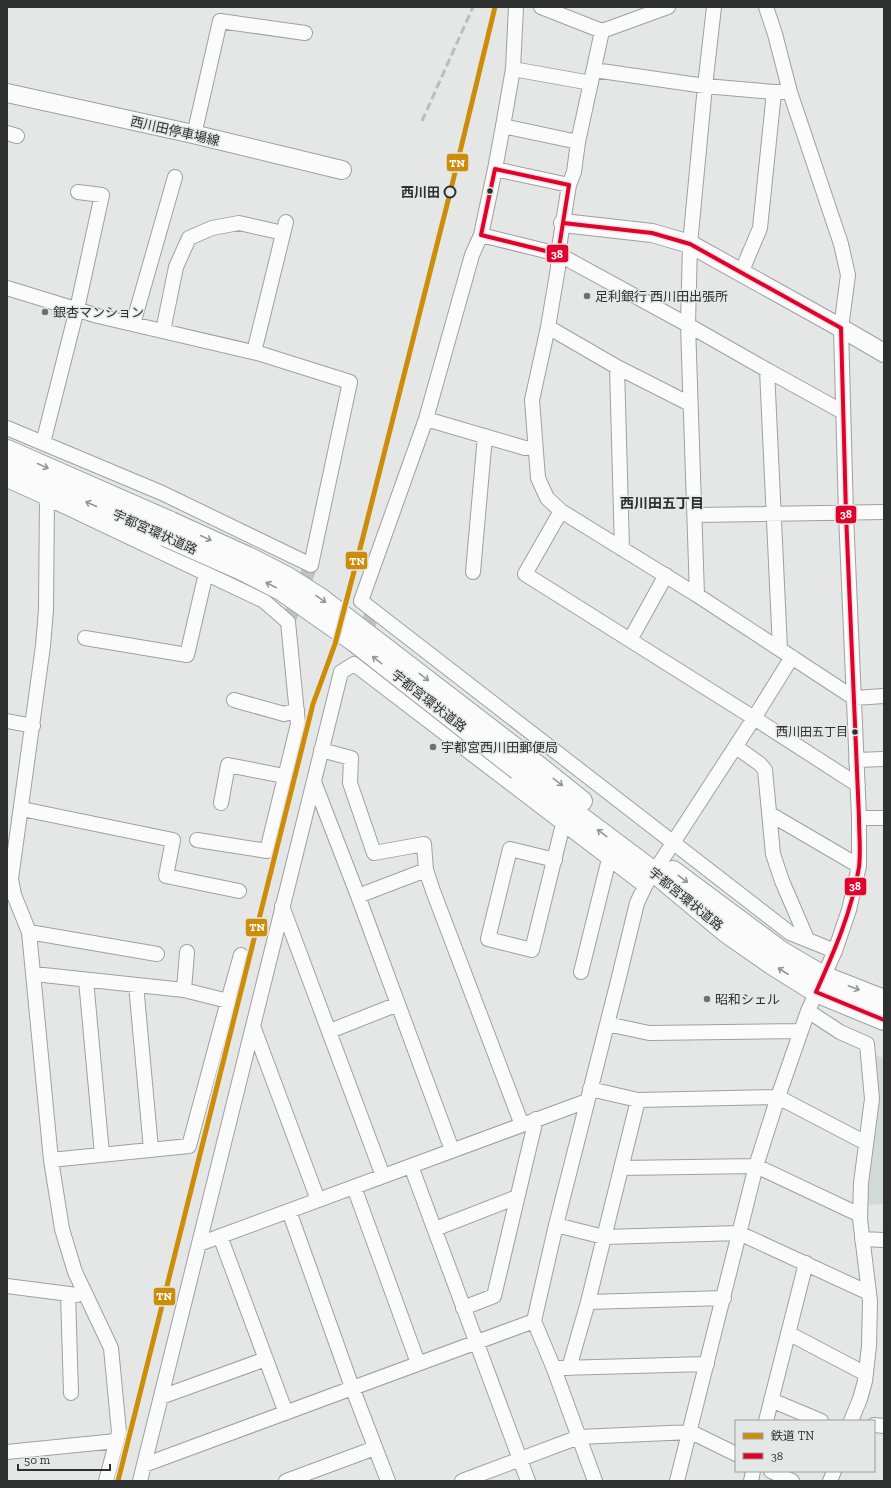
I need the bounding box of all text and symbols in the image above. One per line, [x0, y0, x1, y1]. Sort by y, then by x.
street label: 西川田停車場線 [129, 113, 221, 149]
line badge: TN [446, 153, 469, 172]
text: TN [449, 157, 465, 170]
place label: 西川田 [401, 185, 440, 200]
marker: 西川田 [443, 185, 457, 199]
unlabelled marker [485, 186, 495, 196]
line badge: 38 [546, 244, 569, 263]
text: 38 [551, 248, 563, 261]
place label: 足利銀行 西川田出張所 [595, 289, 728, 304]
marker: 足利銀行 西川田出張所 [582, 291, 592, 301]
place label: 銀杏マンション [53, 305, 144, 320]
marker: 銀杏マンション [40, 307, 50, 317]
one-way arrow [36, 463, 48, 470]
district label: 西川田五丁目 [620, 495, 704, 512]
one-way arrow [86, 500, 98, 507]
line badge: 38 [835, 505, 857, 524]
street label: 宇都宮環状道路 [110, 507, 200, 557]
text: 38 [840, 508, 852, 521]
one-way arrow [200, 535, 212, 542]
line badge: TN [345, 551, 368, 570]
text: TN [349, 555, 365, 568]
one-way arrow [265, 581, 277, 588]
one-way arrow [315, 595, 326, 603]
one-way arrow [372, 655, 383, 664]
street label: 宇都宮環状道路 [389, 667, 469, 735]
one-way arrow [419, 673, 430, 682]
place label: 西川田五丁目 [776, 725, 848, 739]
marker: 西川田五丁目 [850, 727, 860, 737]
place label: 宇都宮西川田郵便局 [441, 740, 558, 755]
marker: 宇都宮西川田郵便局 [428, 742, 438, 752]
one-way arrow [553, 778, 564, 786]
one-way arrow [597, 829, 608, 837]
street label: 宇都宮環状道路 [646, 865, 726, 933]
one-way arrow [678, 874, 689, 883]
line badge: 38 [844, 877, 867, 896]
text: 38 [849, 880, 861, 893]
line badge: TN [245, 918, 268, 937]
text: TN [249, 921, 265, 934]
one-way arrow [778, 967, 789, 975]
one-way arrow [847, 984, 859, 992]
place label: 昭和シェル [715, 992, 780, 1007]
marker: 昭和シェル [702, 994, 712, 1004]
line badge: TN [153, 1287, 176, 1306]
text: TN [156, 1290, 172, 1303]
legend [735, 1420, 875, 1472]
text: 鉄道 TN [771, 1429, 814, 1443]
scale bar [18, 1446, 110, 1472]
text: 38 [771, 1449, 783, 1463]
text: 50 m [24, 1453, 51, 1467]

